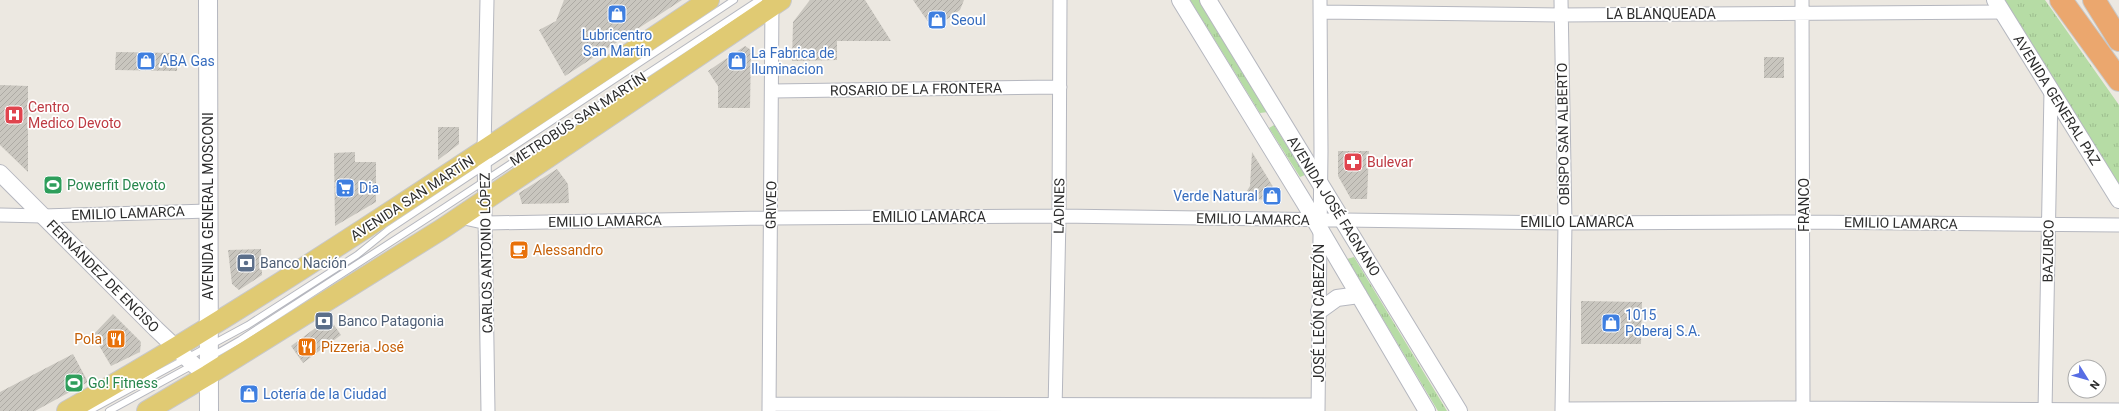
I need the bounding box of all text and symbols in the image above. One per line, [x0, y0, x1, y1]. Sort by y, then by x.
shop icon: Lubricentro San Martín [606, 3, 628, 25]
street label: LA BLANQUEADA [1606, 6, 1716, 22]
shop icon: Seoul [926, 9, 948, 31]
place label: Seoul [951, 12, 986, 28]
place label: Lubricentro San Martín [582, 27, 652, 59]
street label: AVENIDA GENERAL PAZ [2010, 32, 2104, 168]
place label: La Fabrica de Iluminacion [751, 45, 835, 77]
shop icon: ABA Gas [135, 50, 157, 72]
shop icon: La Fabrica de Iluminacion [726, 50, 748, 72]
place label: ABA Gas [160, 53, 215, 69]
street label: OBISPO SAN ALBERTO [1554, 63, 1572, 205]
street label: METROBÚS SAN MARTÍN [506, 68, 649, 169]
street label: ROSARIO DE LA FRONTERA [830, 80, 1002, 98]
place label: Centro Medico Devoto [28, 99, 121, 131]
hospital icon: Centro Medico Devoto [3, 104, 25, 126]
street label: AVENIDA GENERAL MOSCONI [200, 112, 216, 300]
street label: AVENIDA JOSÉ FAGNANO [1284, 133, 1385, 279]
street label: AVENIDA SAN MARTÍN [347, 151, 477, 244]
pharmacy icon: Bulevar [1342, 151, 1364, 173]
place label: Bulevar [1367, 154, 1413, 170]
street label: CARLOS ANTONIO LÓPEZ [476, 172, 495, 334]
sports icon: Powerfit Devoto [42, 174, 64, 196]
place label: Powerfit Devoto [67, 177, 166, 193]
supermarket icon: Dia [334, 177, 356, 199]
street label: LADINES [1051, 178, 1067, 234]
street label: FRANCO [1796, 178, 1812, 232]
place label: Dia [359, 180, 379, 196]
street label: GRIVEO [763, 181, 779, 229]
shop icon: Verde Natural [1261, 185, 1283, 207]
place label: Verde Natural [1173, 188, 1258, 204]
street label: EMILIO LAMARCA [71, 203, 185, 223]
street label: EMILIO LAMARCA [872, 209, 986, 225]
street label: EMILIO LAMARCA [1196, 210, 1310, 228]
street label: EMILIO LAMARCA [548, 212, 662, 230]
street label: EMILIO LAMARCA [1520, 214, 1634, 230]
street label: EMILIO LAMARCA [1844, 214, 1958, 232]
street label: FERNÁNDEZ DE ENCISO [44, 216, 163, 335]
street label: BAZURCO [2039, 220, 2057, 282]
cafe icon: Alessandro [508, 239, 530, 261]
place label: Alessandro [533, 242, 603, 258]
street label: JOSÉ LEÓN CABEZÓN [1310, 244, 1327, 382]
bank icon: Banco Nación [235, 252, 257, 274]
place label: Banco Nación [260, 255, 347, 271]
place label: 1015 Poberaj S.A. [1625, 307, 1701, 339]
bank icon: Banco Patagonia [313, 310, 335, 332]
shop icon: 1015 Poberaj S.A. [1600, 312, 1622, 334]
place label: Banco Patagonia [338, 313, 444, 329]
restaurant icon: Pola [105, 328, 127, 350]
place label: Pola [74, 331, 102, 347]
restaurant icon: Pizzeria José [296, 336, 318, 358]
place label: Pizzeria José [321, 339, 404, 355]
north arrow [2067, 359, 2107, 399]
sports icon: Go! Fitness [63, 372, 85, 394]
place label: Go! Fitness [88, 375, 158, 391]
text: N [2087, 378, 2102, 392]
shop icon: Lotería de la Ciudad [238, 383, 260, 405]
place label: Lotería de la Ciudad [263, 386, 387, 402]

